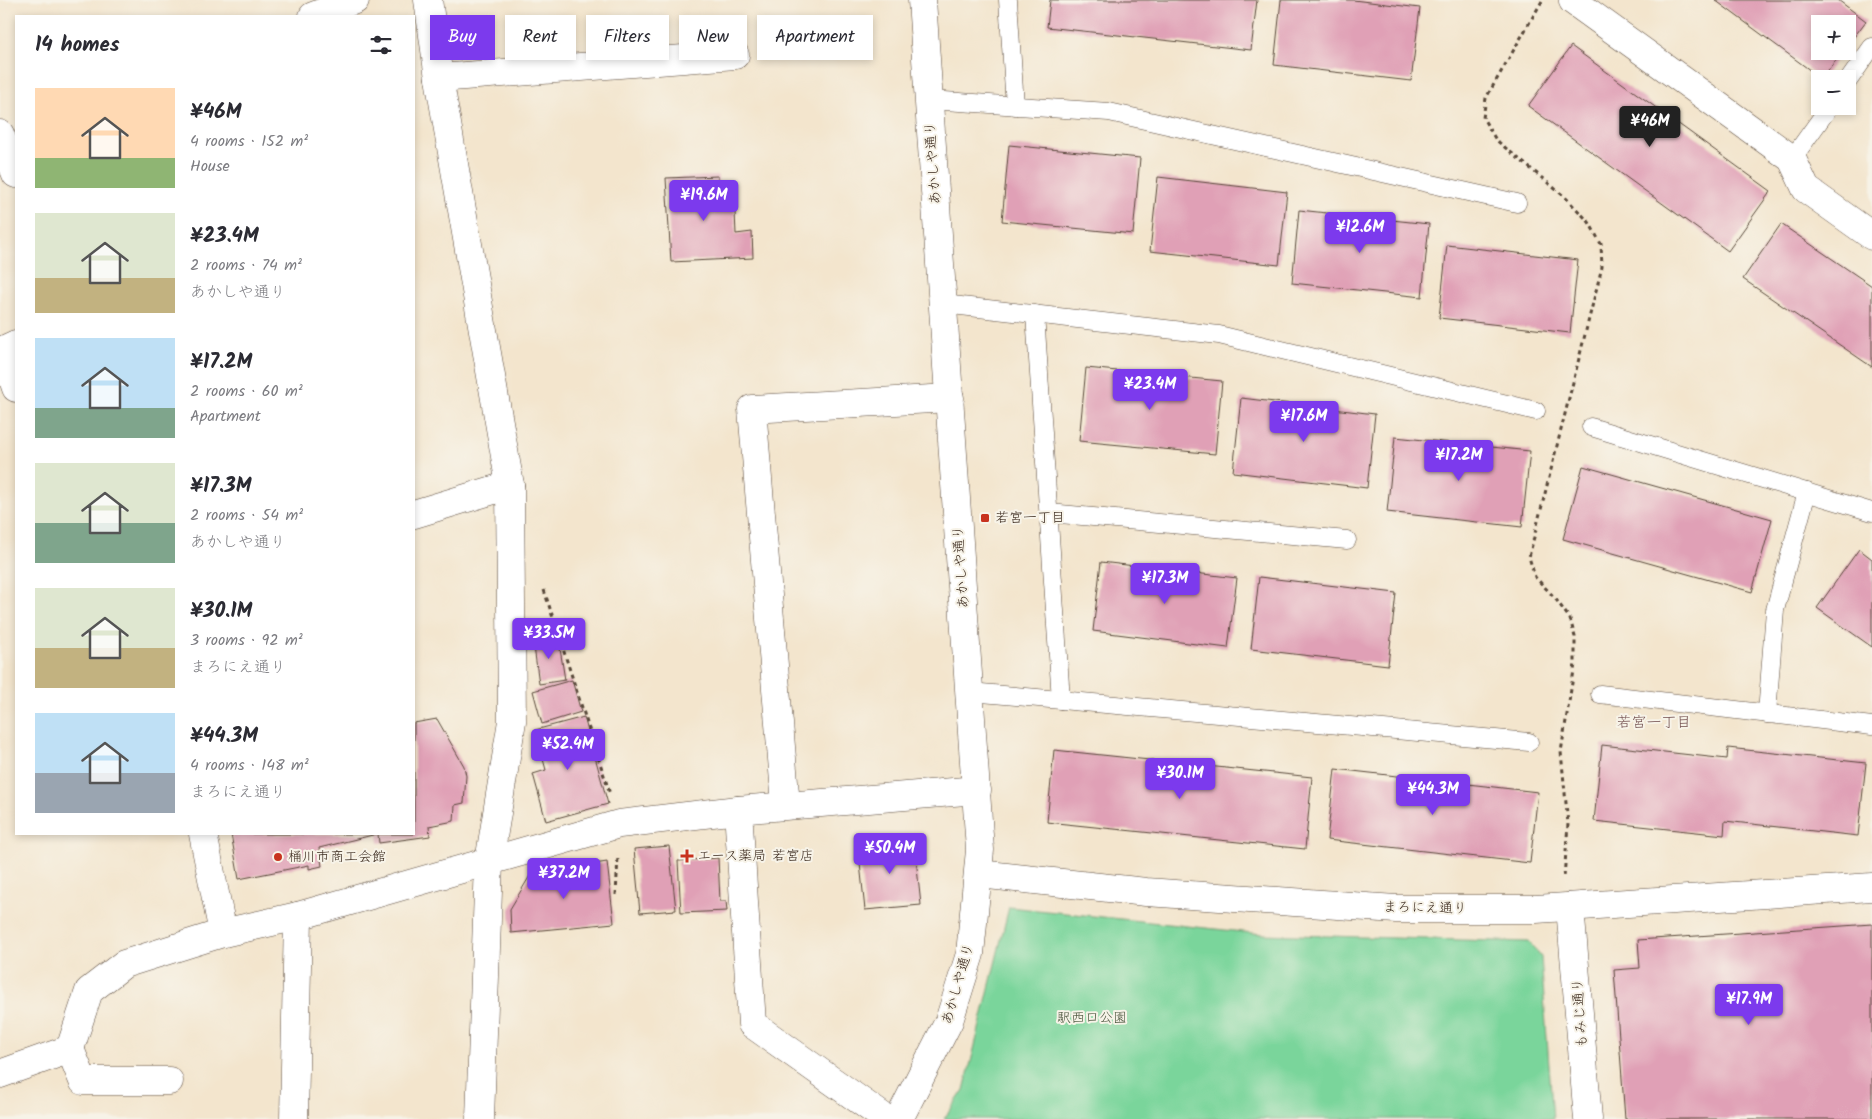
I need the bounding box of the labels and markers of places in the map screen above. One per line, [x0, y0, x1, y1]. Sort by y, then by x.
pin: ¥46M [1620, 106, 1680, 148]
pin: ¥19.6M [663, 180, 745, 222]
pin: ¥12.6M [1319, 212, 1401, 254]
pin: ¥23.4M [1109, 368, 1191, 411]
pin: ¥17.6M [1263, 400, 1345, 443]
pin: ¥17.2M [1418, 440, 1500, 482]
place label: 若宮一丁目 [995, 507, 1065, 529]
marker: 若宮一丁目 [979, 512, 991, 524]
pin: ¥17.3M [1124, 562, 1206, 605]
pin: ¥33.5M [508, 618, 590, 660]
pin: ¥52.4M [527, 728, 609, 771]
pin: ¥30.1M [1139, 758, 1221, 800]
pin: ¥44.3M [1392, 774, 1474, 816]
pin: ¥50.4M [849, 832, 931, 875]
place label: エース薬局 若宮店 [697, 845, 814, 867]
place label: 桶川市商工会館 [288, 846, 386, 868]
marker: エース薬局 若宮店 [681, 850, 693, 862]
marker: 桶川市商工会館 [272, 851, 284, 863]
pin: ¥37.2M [523, 858, 605, 900]
pin: ¥17.9M [1708, 984, 1790, 1026]

